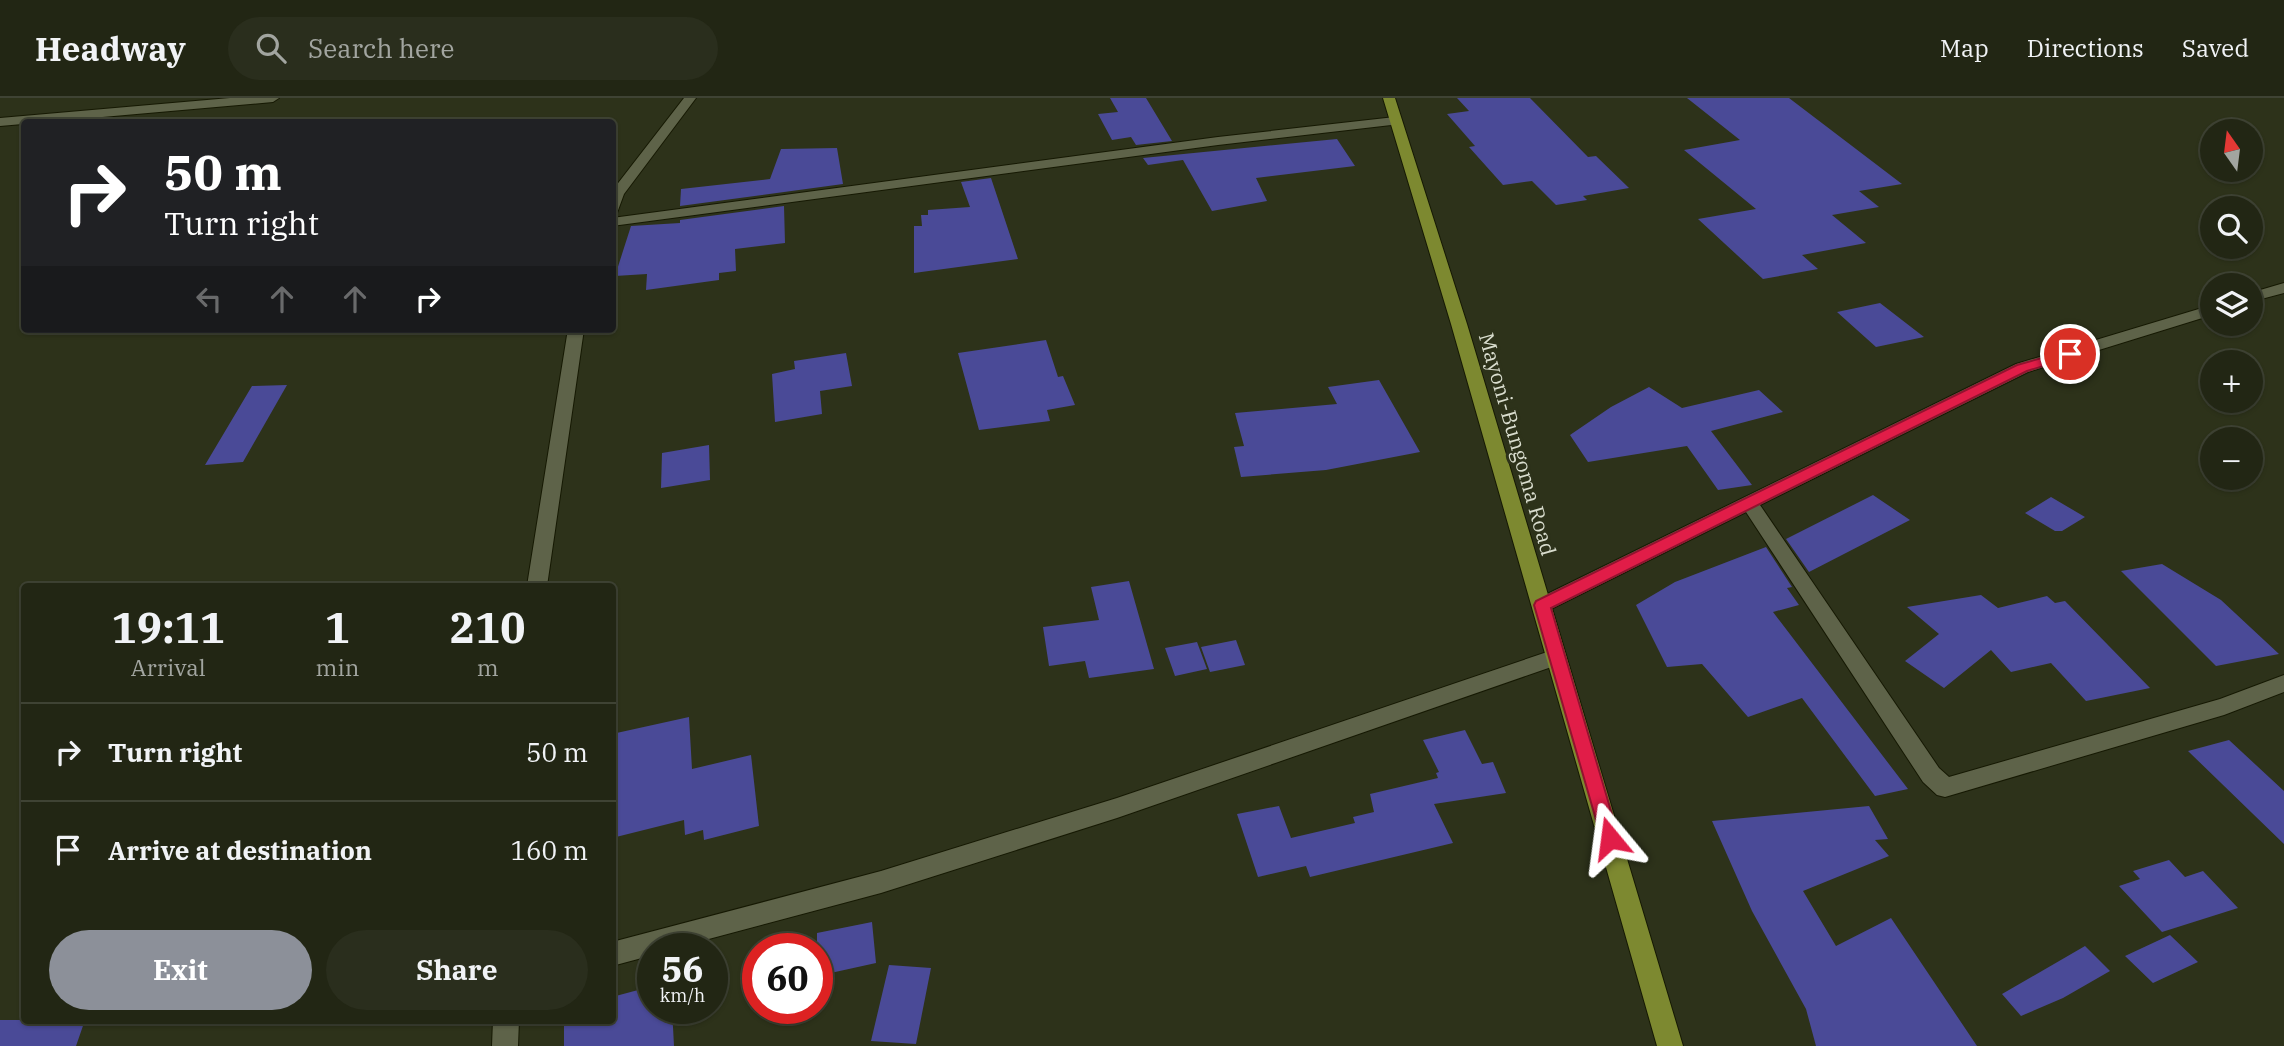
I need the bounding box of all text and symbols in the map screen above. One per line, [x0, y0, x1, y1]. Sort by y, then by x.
search box [228, 17, 718, 80]
text: Headway [35, 27, 186, 70]
icon: search [252, 29, 290, 67]
text: Search here [308, 31, 454, 65]
text: Map [1940, 32, 1989, 64]
text: Directions [2027, 32, 2144, 64]
text: Saved [2182, 32, 2249, 64]
north arrow [2200, 119, 2263, 182]
map controls [2200, 119, 2263, 490]
text: 50 m [164, 140, 282, 203]
icon: right [49, 147, 140, 238]
button: search [2200, 196, 2263, 259]
text: Turn right [164, 202, 319, 244]
button: layers [2200, 273, 2263, 336]
icon: left [190, 280, 228, 318]
icon: ahead [263, 280, 301, 318]
icon: ahead [336, 280, 374, 318]
icon: right [409, 280, 447, 318]
pin [2040, 324, 2100, 384]
street label: Mayoni-Bungoma Road [1473, 329, 1563, 559]
icon: arrive [2051, 335, 2089, 373]
button: + [2200, 350, 2263, 413]
button: − [2200, 427, 2263, 490]
text: 19:11 [111, 600, 225, 655]
text: 1 [325, 600, 350, 655]
text: 210 [450, 600, 525, 655]
text: Arrival [131, 652, 206, 682]
text: min [316, 652, 359, 682]
text: m [477, 652, 499, 682]
icon: right [49, 733, 87, 771]
text: Turn right [108, 735, 242, 769]
text: 50 m [526, 735, 588, 769]
position arrow [1573, 801, 1647, 875]
icon: arrive [49, 831, 87, 869]
text: Arrive at destination [108, 833, 372, 867]
text: 160 m [510, 833, 588, 867]
button: Exit [49, 930, 312, 1010]
button: Share [326, 930, 588, 1010]
speed limit sign: 60 [742, 933, 833, 1024]
text: 56 [661, 946, 704, 992]
text: km/h [660, 984, 705, 1007]

